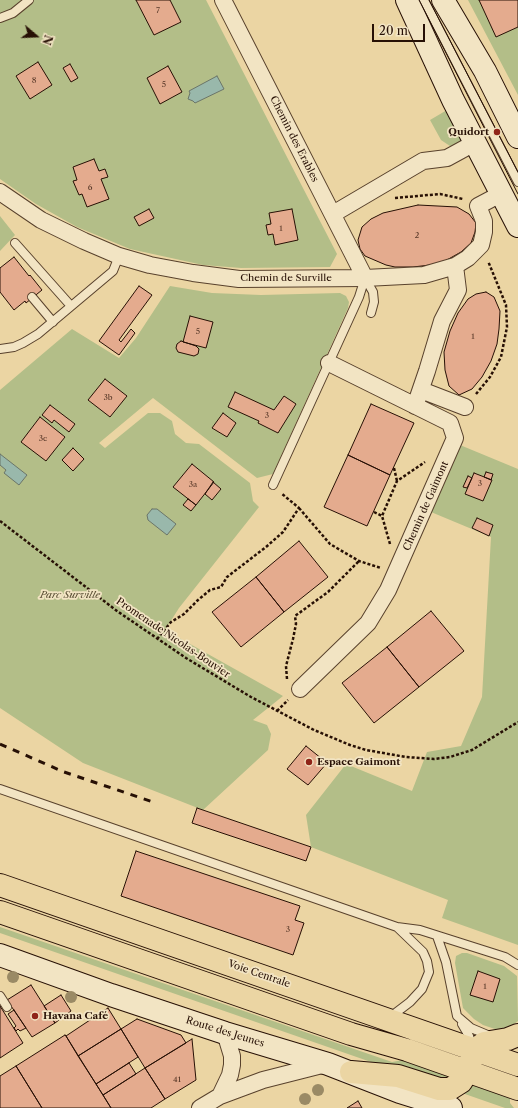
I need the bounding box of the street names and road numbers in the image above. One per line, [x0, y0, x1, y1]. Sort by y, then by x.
street label: Chemin des Erables [267, 94, 321, 184]
street label: Chemin de Surville [240, 272, 332, 284]
street label: Chemin de Gaimont [401, 459, 451, 553]
street label: Promenade Nicolas-Bouvier [114, 595, 232, 681]
street label: Voie Centrale [226, 958, 292, 990]
street label: Route des Jeunes [184, 1014, 266, 1050]

